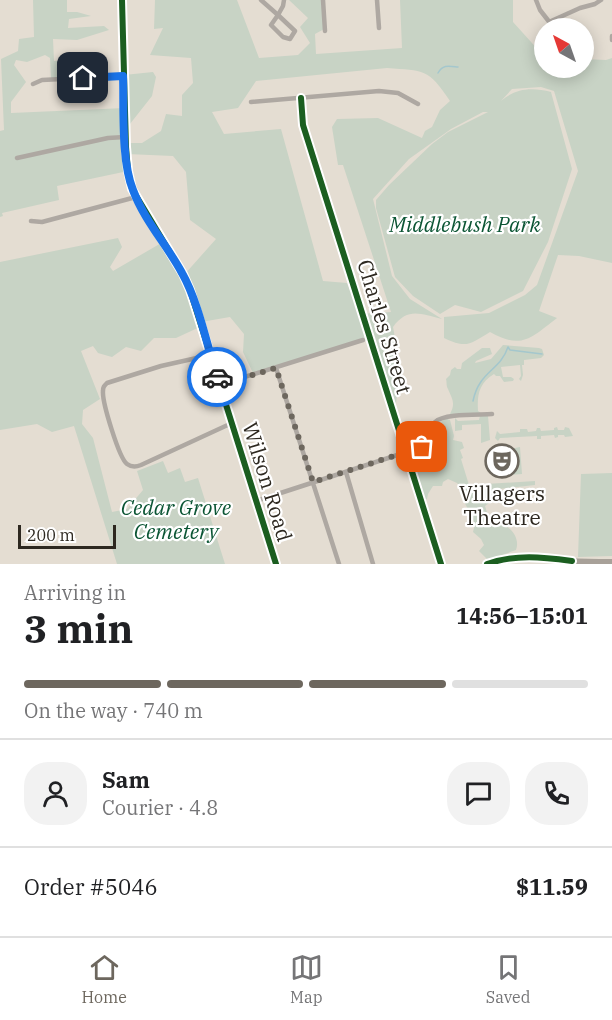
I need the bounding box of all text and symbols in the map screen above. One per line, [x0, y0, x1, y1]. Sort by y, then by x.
north arrow [534, 18, 594, 78]
map controls [534, 18, 594, 78]
pin [57, 52, 108, 103]
icon: home [66, 61, 99, 94]
park label: Middlebush Park [388, 210, 542, 238]
street label: Charles Street [351, 256, 419, 397]
courier [187, 347, 247, 407]
icon: car [201, 361, 234, 394]
street label: Wilson Road [237, 419, 299, 545]
pin [396, 421, 447, 472]
icon: bag [405, 430, 438, 463]
theatre icon: Villagers Theatre [484, 443, 520, 479]
place label: Villagers Theatre [459, 479, 545, 531]
park label: Cedar Grove Cemetery [121, 493, 232, 545]
scale bar [18, 522, 116, 550]
text: 200 m [27, 525, 75, 545]
text: Arriving in [24, 579, 126, 606]
text: 14:56–15:01 [456, 601, 588, 630]
text: 3 min [24, 603, 133, 654]
text: On the way · 740 m [24, 697, 203, 724]
button: person [24, 762, 87, 825]
button: chat [447, 762, 510, 825]
button: phone [525, 762, 588, 825]
text: Sam [102, 765, 150, 794]
text: Courier · 4.8 [102, 794, 218, 821]
text: Order #5046 [24, 872, 158, 901]
text: $11.59 [516, 872, 588, 901]
tab: Home [81, 951, 127, 1007]
tab: Map [290, 951, 323, 1007]
tab: Saved [486, 951, 531, 1007]

